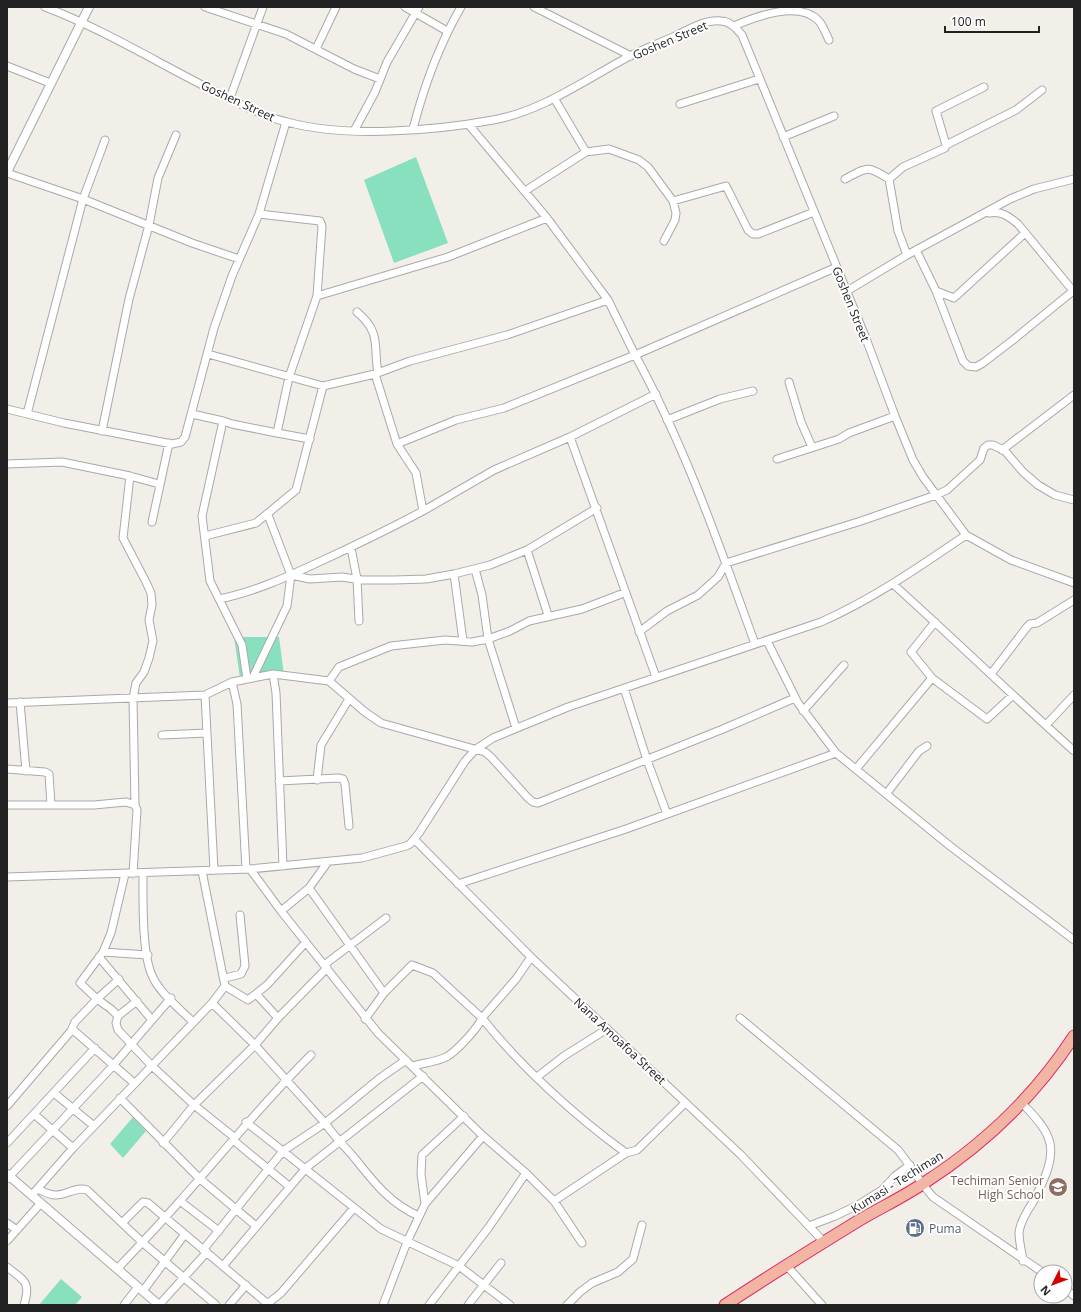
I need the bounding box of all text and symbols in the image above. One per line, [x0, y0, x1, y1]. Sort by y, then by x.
scale bar [945, 8, 1039, 34]
text: 100 m [951, 13, 986, 30]
street label: Goshen Street [630, 17, 710, 63]
street label: Goshen Street [198, 76, 278, 126]
street label: Goshen Street [828, 264, 874, 344]
street label: Nana Amoafoa Street [570, 994, 670, 1088]
street label: Kumasi - Techiman [848, 1147, 946, 1217]
place label: Techiman Senior High School [950, 1172, 1044, 1203]
school or university icon: Techiman Senior High School [1047, 1176, 1069, 1198]
fuel station icon: Puma [904, 1217, 926, 1239]
place label: Puma [929, 1220, 961, 1237]
north arrow [1033, 1264, 1073, 1304]
text: N [1037, 1283, 1054, 1299]

